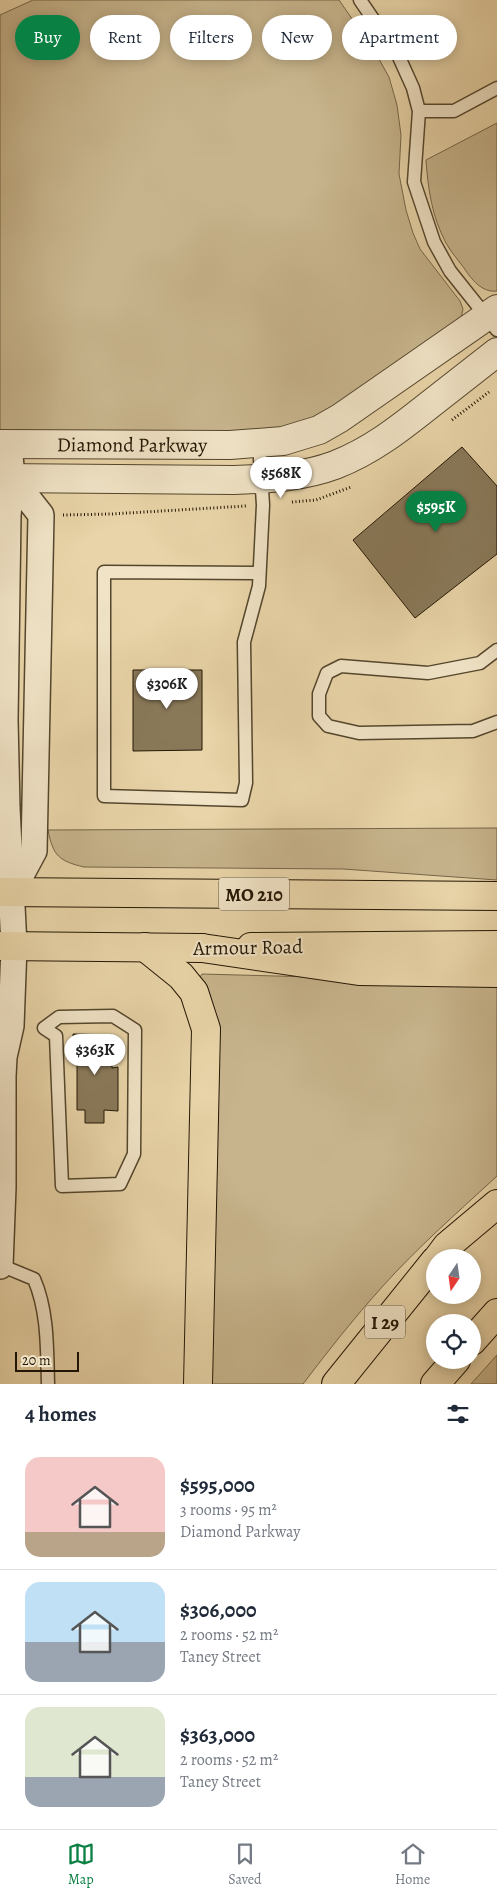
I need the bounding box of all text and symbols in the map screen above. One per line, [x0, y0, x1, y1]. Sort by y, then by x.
chip: Buy [15, 15, 80, 60]
chip: Rent [90, 15, 160, 60]
chip: Filters [170, 15, 252, 60]
chip: New [262, 15, 332, 60]
chip: Apartment [342, 15, 457, 60]
street label: Diamond Parkway [57, 431, 208, 459]
pin: $568K [246, 456, 316, 499]
text: $568K [261, 462, 301, 484]
pin: $595K [401, 490, 471, 533]
text: $595K [416, 496, 456, 518]
pin: $306K [132, 668, 202, 710]
text: $306K [147, 673, 187, 695]
road number: MO 210 [219, 878, 289, 911]
street label: Armour Road [192, 933, 303, 962]
pin: $363K [60, 1034, 130, 1076]
text: $363K [75, 1039, 115, 1061]
north arrow [426, 1249, 481, 1304]
map controls [426, 1249, 481, 1369]
road number: I 29 [365, 1305, 405, 1338]
button: locate [426, 1314, 481, 1369]
scale bar [15, 1349, 79, 1372]
text: 20 m [22, 1351, 51, 1370]
text: 4 homes [25, 1400, 97, 1428]
icon: filters [444, 1400, 472, 1428]
text: $595,000 [180, 1471, 255, 1499]
icon: home [65, 1477, 125, 1537]
text: 3 rooms · 95 m² [180, 1499, 277, 1521]
text: Diamond Parkway [180, 1521, 300, 1543]
text: $306,000 [180, 1596, 257, 1624]
icon: home [65, 1602, 125, 1662]
text: 2 rooms · 52 m² [180, 1624, 278, 1646]
text: Taney Street [180, 1646, 261, 1668]
text: $363,000 [180, 1721, 255, 1749]
icon: home [65, 1727, 125, 1787]
text: 2 rooms · 52 m² [180, 1749, 278, 1771]
text: Taney Street [180, 1771, 261, 1793]
tab: Map [67, 1840, 95, 1889]
tab: Saved [228, 1840, 262, 1889]
tab: Home [395, 1840, 430, 1889]

